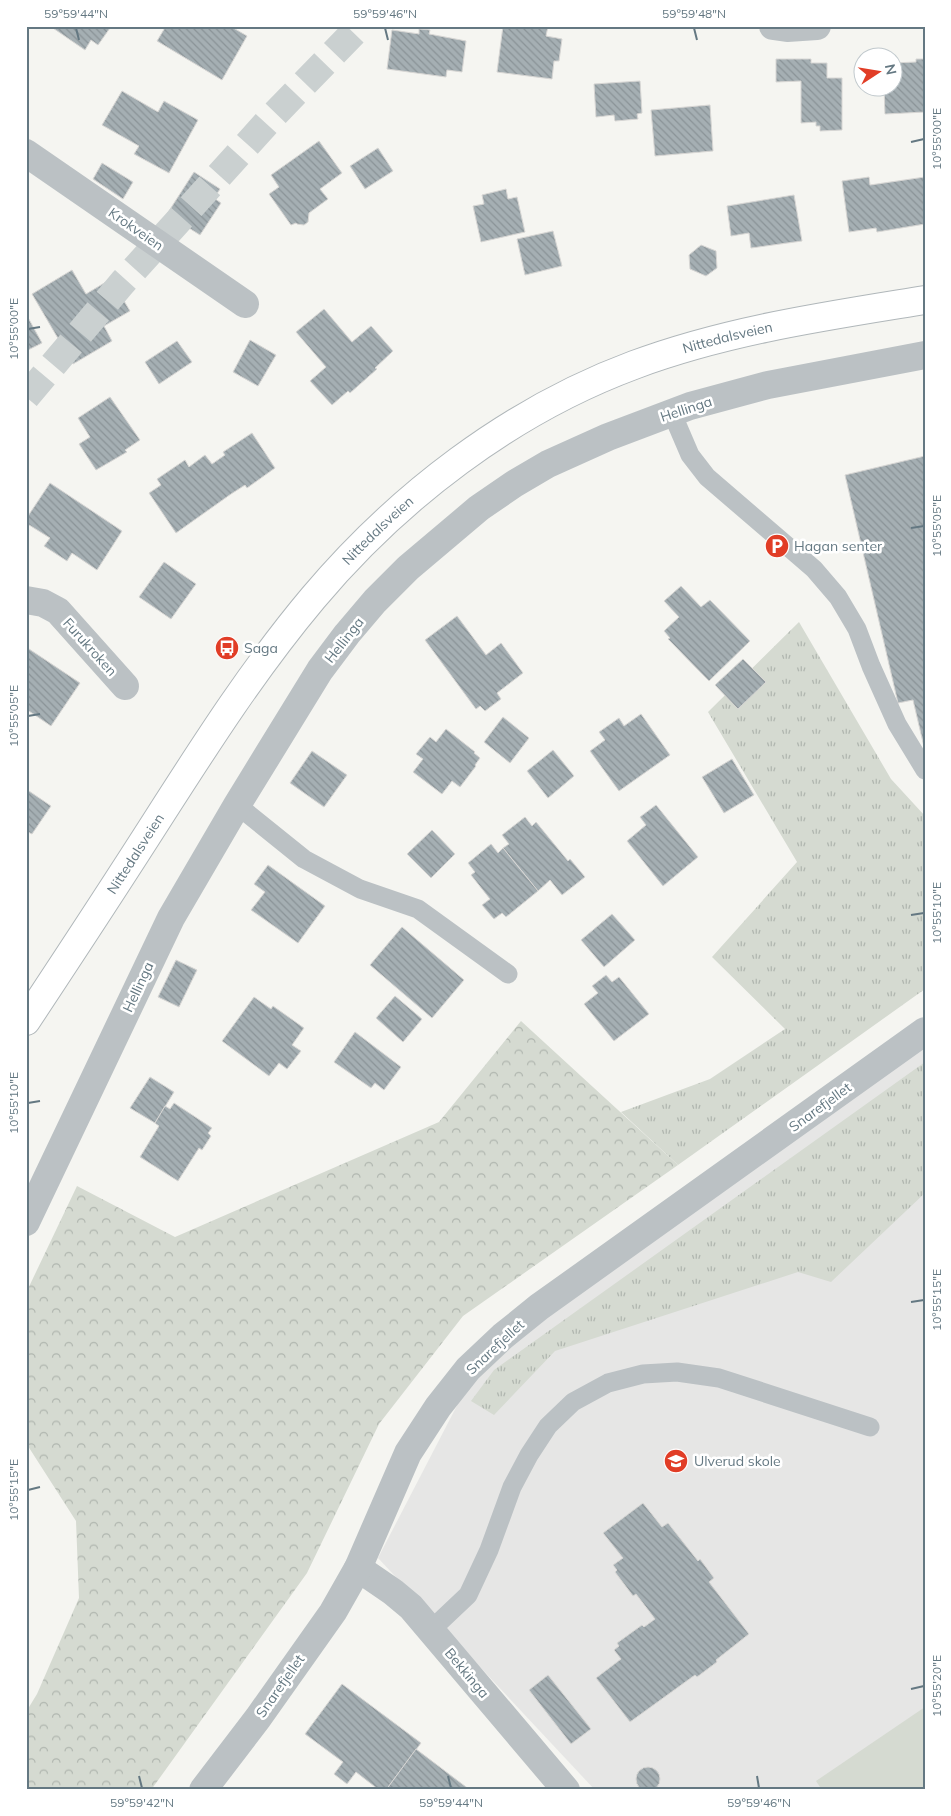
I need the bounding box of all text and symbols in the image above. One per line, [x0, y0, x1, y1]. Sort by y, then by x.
text: 59°59'44"N [44, 6, 108, 21]
text: 59°59'46"N [353, 6, 417, 21]
text: 59°59'48"N [662, 6, 726, 21]
north arrow [854, 48, 904, 98]
text: N [881, 62, 901, 76]
text: 10°55'00"E [929, 108, 944, 170]
street label: Krokveien [105, 204, 167, 254]
text: 10°55'00"E [6, 298, 21, 360]
street label: Nittedalsveien [680, 318, 774, 357]
street label: Hellinga [658, 392, 714, 426]
street label: Nittedalsveien [338, 492, 417, 569]
text: 10°55'05"E [929, 495, 944, 557]
parking icon: Hagan senter [764, 533, 790, 559]
place label: Hagan senter [794, 537, 883, 555]
street label: Hellinga [320, 613, 368, 667]
street label: Furukroken [59, 614, 121, 680]
bus stop icon: Saga [214, 635, 240, 661]
place label: Saga [244, 639, 278, 657]
text: 10°55'05"E [6, 685, 21, 747]
street label: Nittedalsveien [103, 810, 168, 897]
text: 10°55'10"E [929, 882, 944, 944]
street label: Hellinga [119, 959, 157, 1015]
text: 10°55'10"E [6, 1072, 21, 1134]
street label: Snarefjellet [785, 1078, 855, 1136]
text: 10°55'15"E [929, 1269, 944, 1331]
street label: Snarefjellet [462, 1316, 528, 1378]
school or university icon: Ulverud skole [663, 1448, 689, 1474]
place label: Ulverud skole [694, 1452, 781, 1470]
text: 10°55'15"E [6, 1459, 21, 1521]
street label: Bekkinga [441, 1644, 493, 1702]
street label: Snarefjellet [252, 1651, 308, 1721]
text: 10°55'20"E [929, 1655, 944, 1717]
text: 59°59'42"N [110, 1795, 174, 1810]
text: 59°59'44"N [419, 1795, 483, 1810]
text: 59°59'46"N [727, 1795, 791, 1810]

